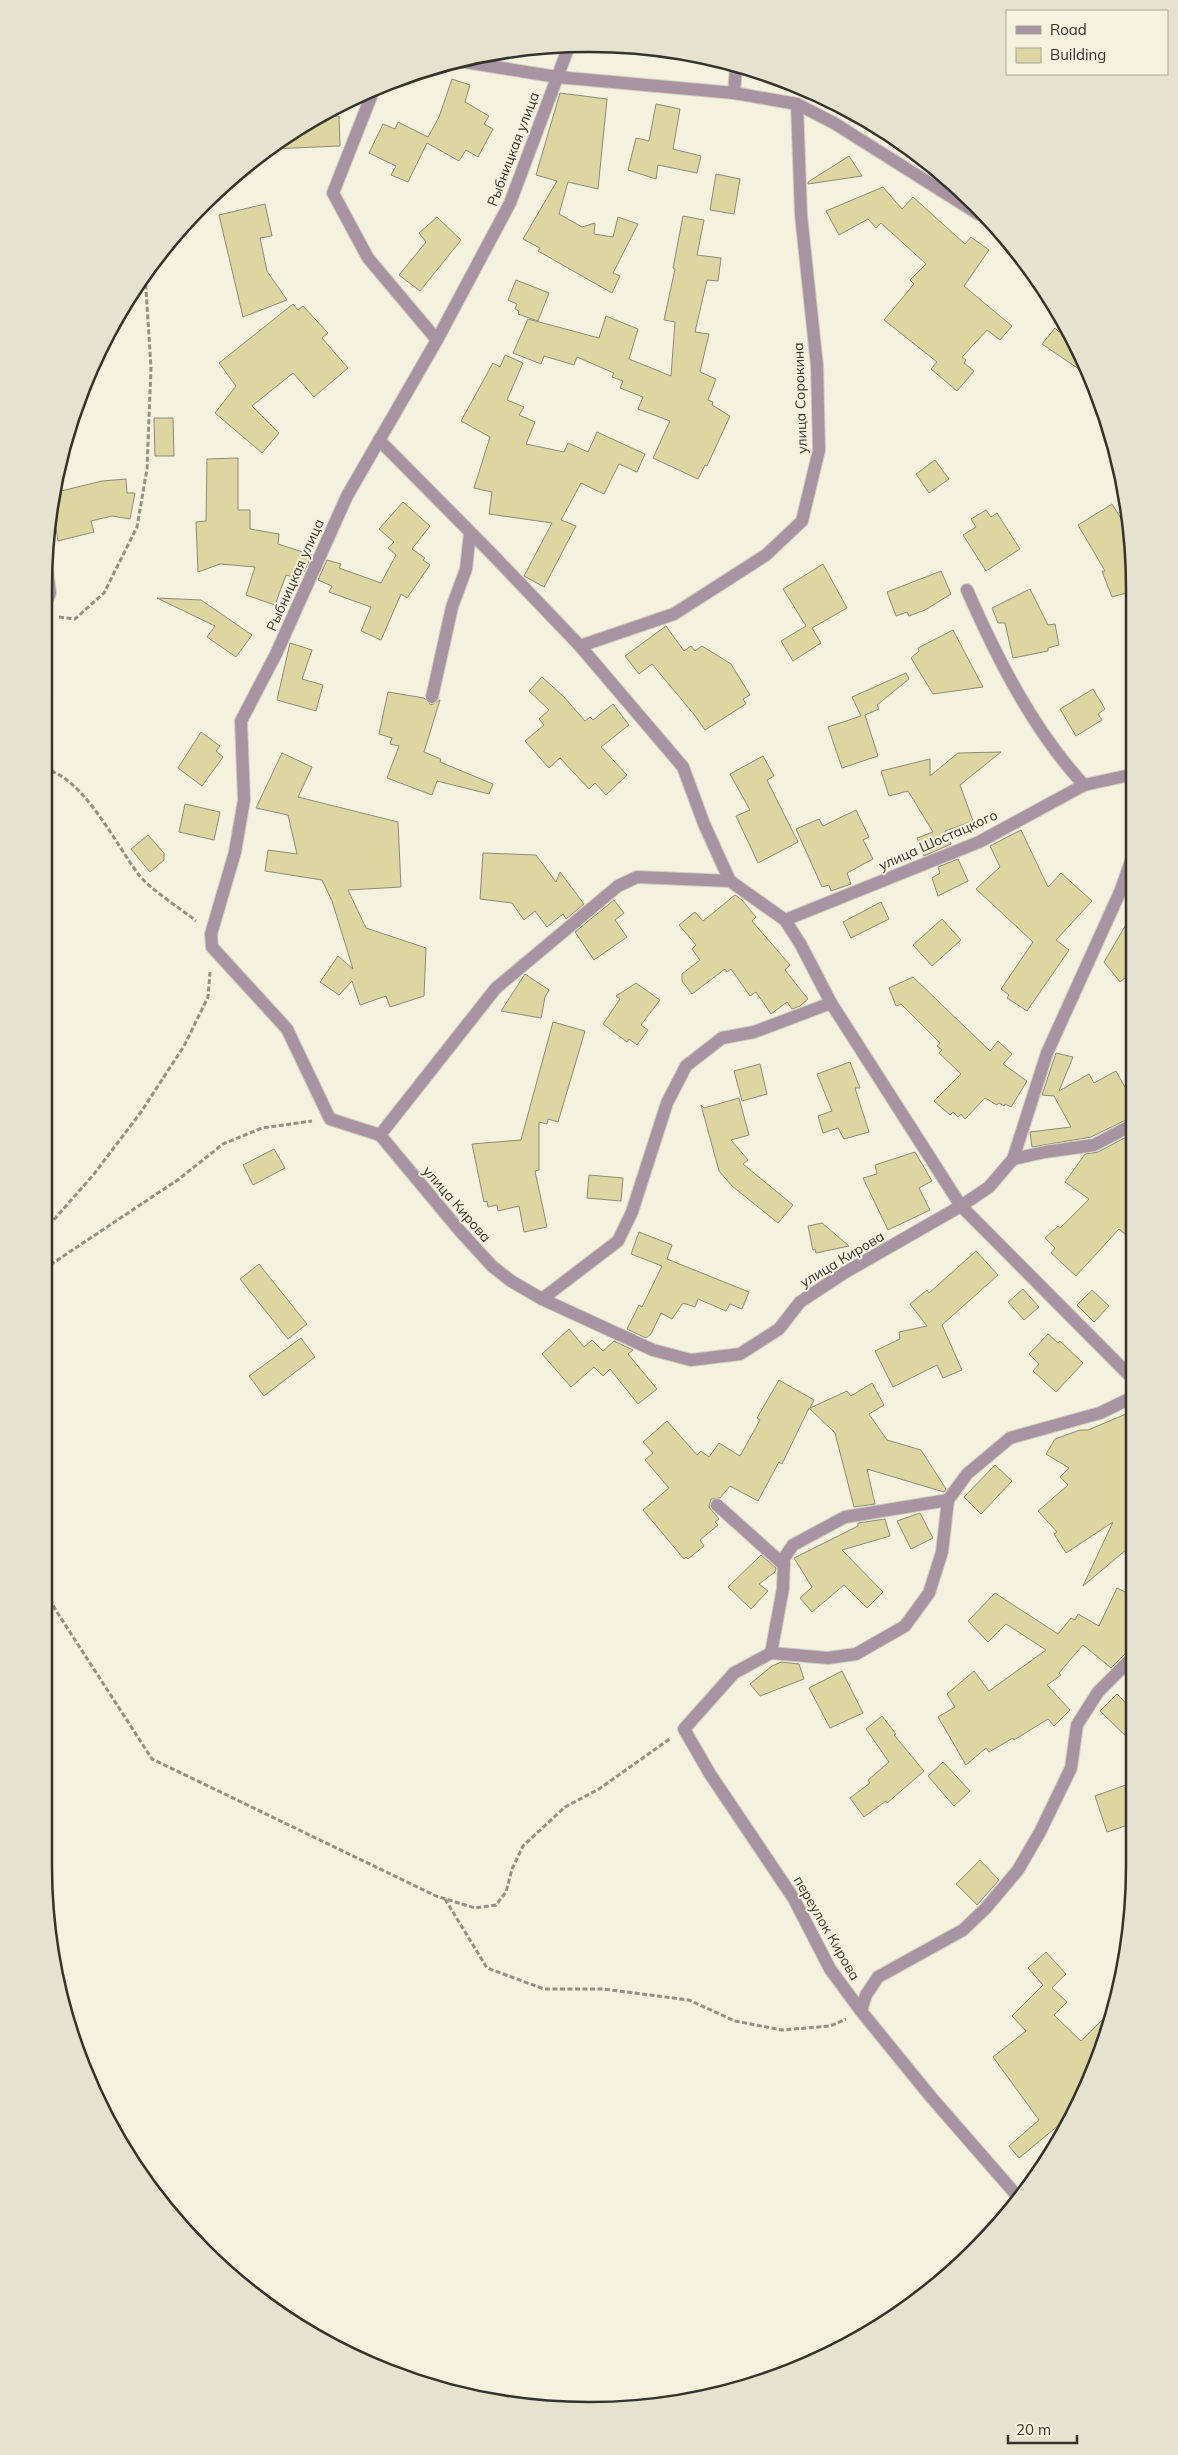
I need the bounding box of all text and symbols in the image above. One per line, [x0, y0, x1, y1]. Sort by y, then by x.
legend [1006, 10, 1168, 75]
text: Road [1050, 20, 1087, 39]
text: Building [1050, 45, 1106, 64]
street label: Рыбницкая улица [483, 89, 543, 209]
street label: улица Сорокина [789, 342, 811, 454]
street label: Рыбницкая улица [262, 516, 328, 634]
street label: улица Шостацкого [876, 806, 1000, 874]
street label: улица Кирова [419, 1162, 495, 1246]
street label: улица Кирова [797, 1227, 887, 1291]
street label: переулок Кирова [790, 1873, 864, 1983]
scale bar [1008, 2412, 1077, 2444]
text: 20 m [1016, 2420, 1051, 2439]

